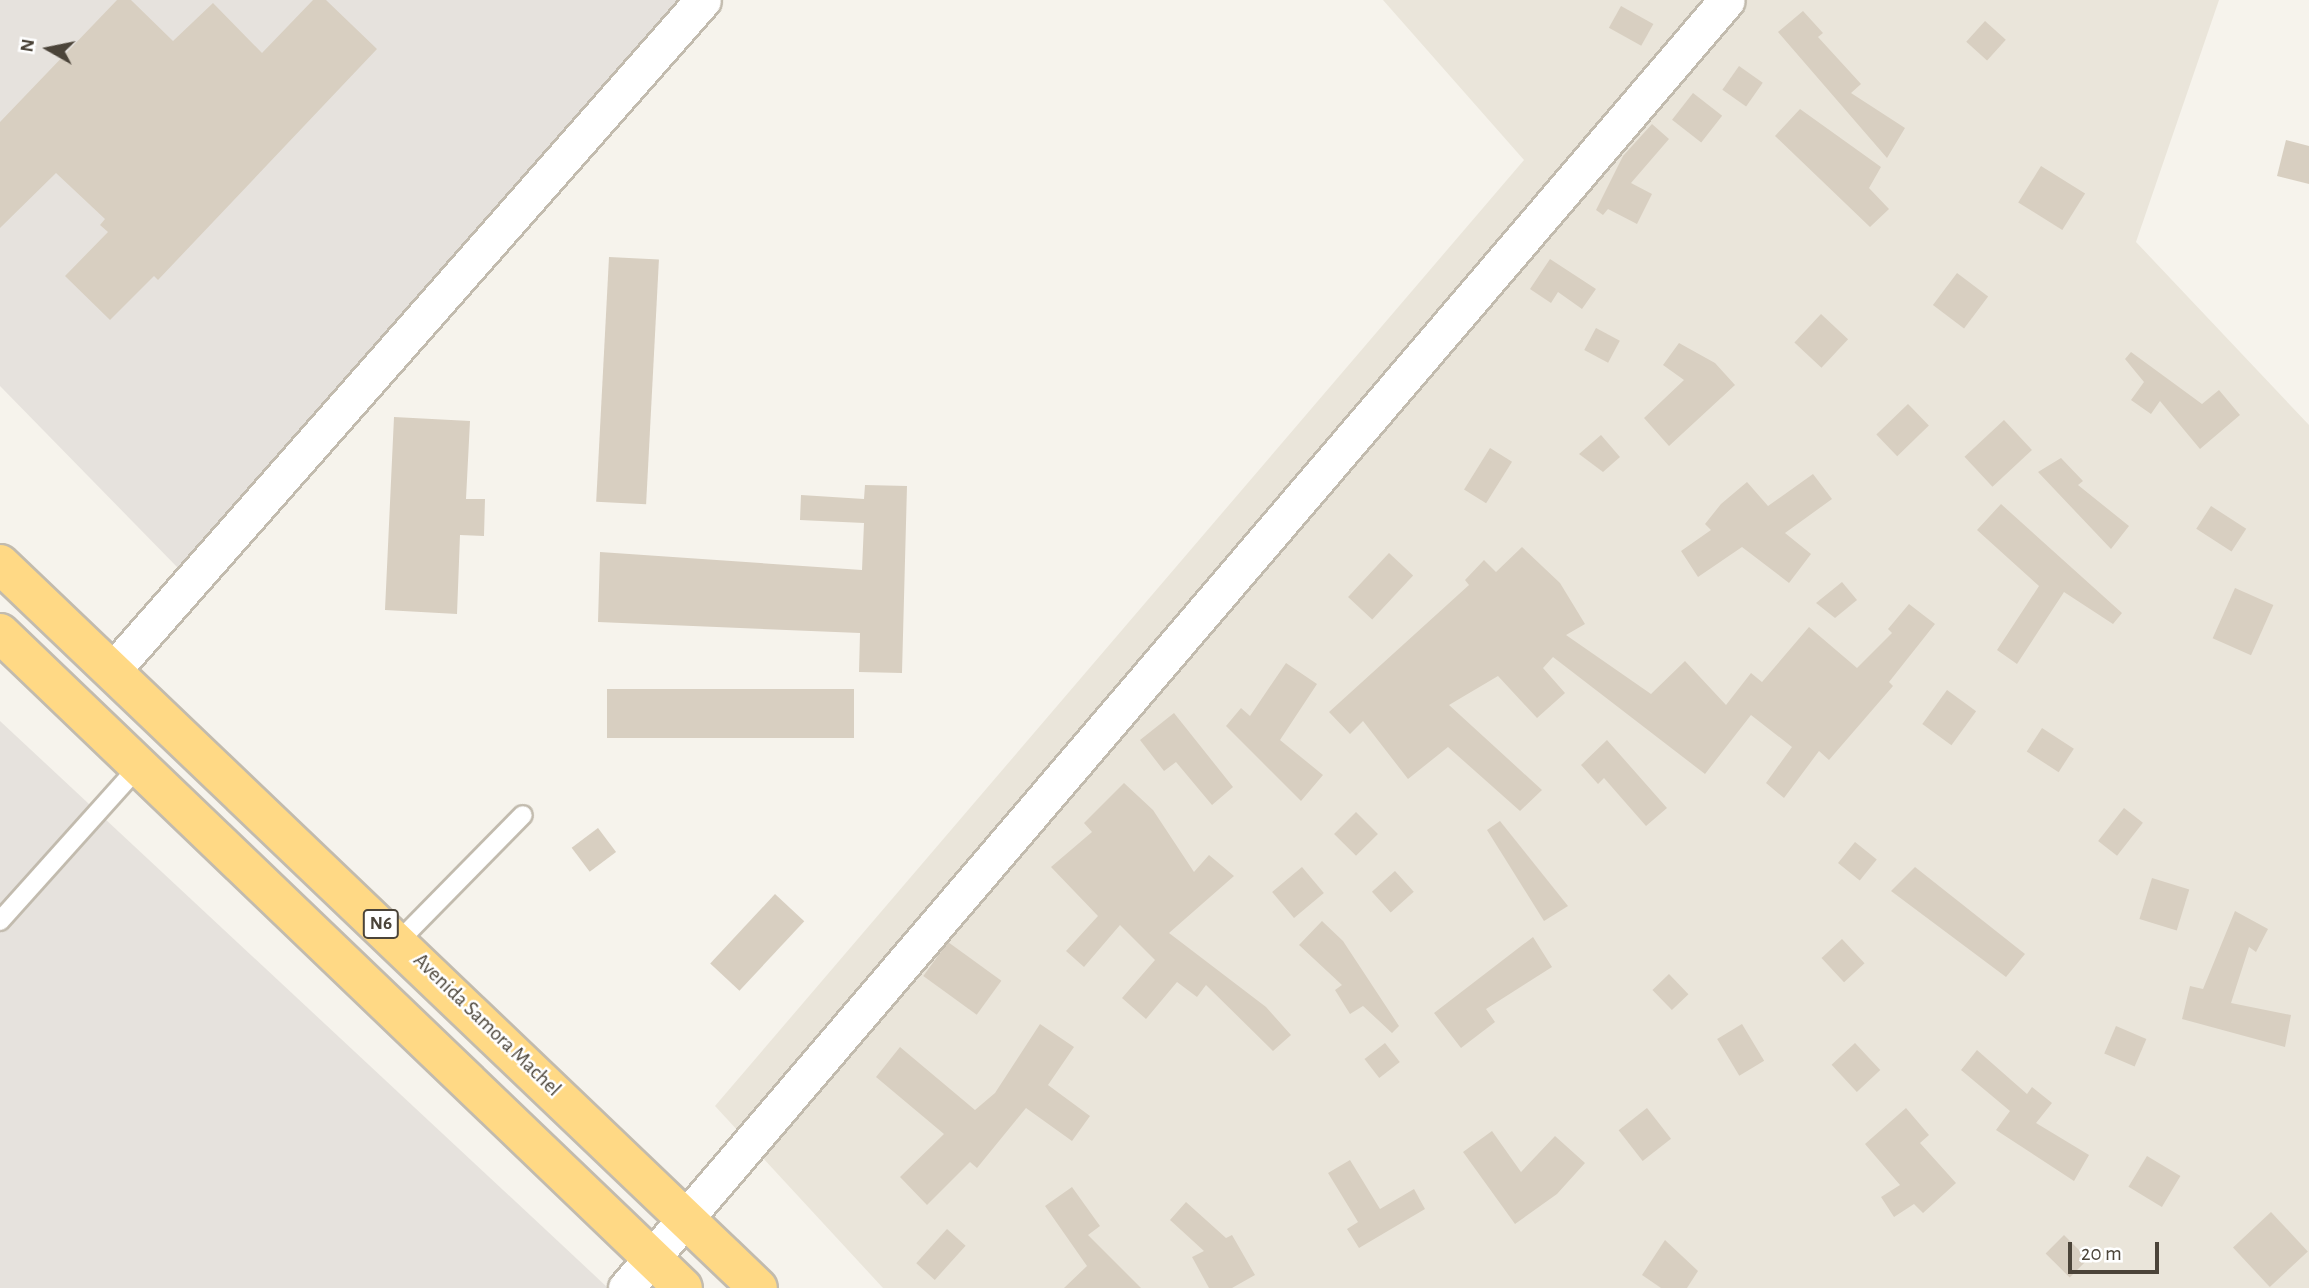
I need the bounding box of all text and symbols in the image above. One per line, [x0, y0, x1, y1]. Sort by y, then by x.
north arrow [14, 14, 84, 84]
text: N [17, 38, 38, 54]
road number: N6 [362, 908, 400, 940]
street label: Avenida Samora Machel [408, 948, 566, 1102]
scale bar [2071, 1228, 2162, 1272]
text: 20 m [2081, 1243, 2122, 1264]

